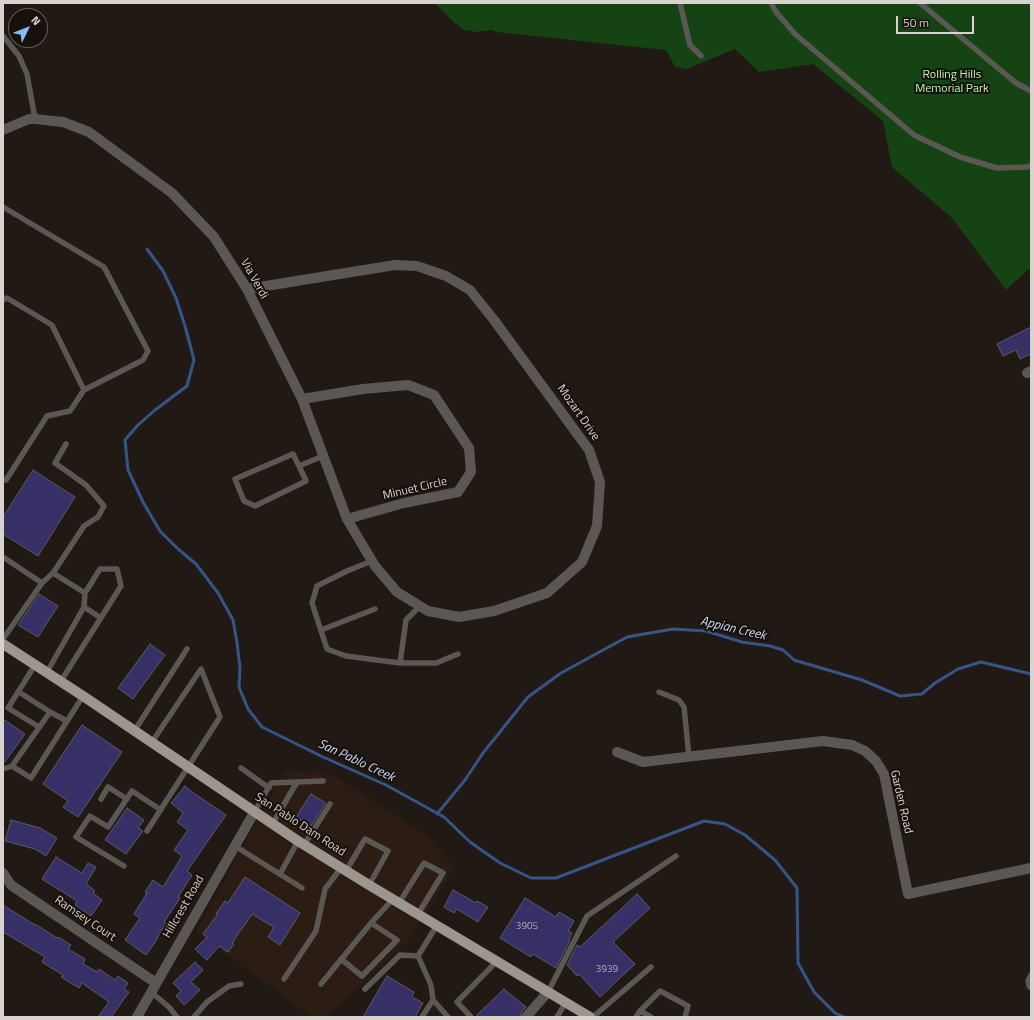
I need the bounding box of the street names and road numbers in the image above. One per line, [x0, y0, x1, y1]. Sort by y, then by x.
street label: Via Verdi [237, 256, 271, 302]
street label: Mozart Drive [553, 382, 603, 444]
street label: Minuet Circle [381, 475, 449, 503]
street label: Garden Road [887, 769, 915, 835]
street label: San Pablo Dam Road [252, 790, 348, 860]
street label: Hillcrest Road [160, 873, 208, 941]
street label: Ramsey Court [52, 893, 118, 945]

